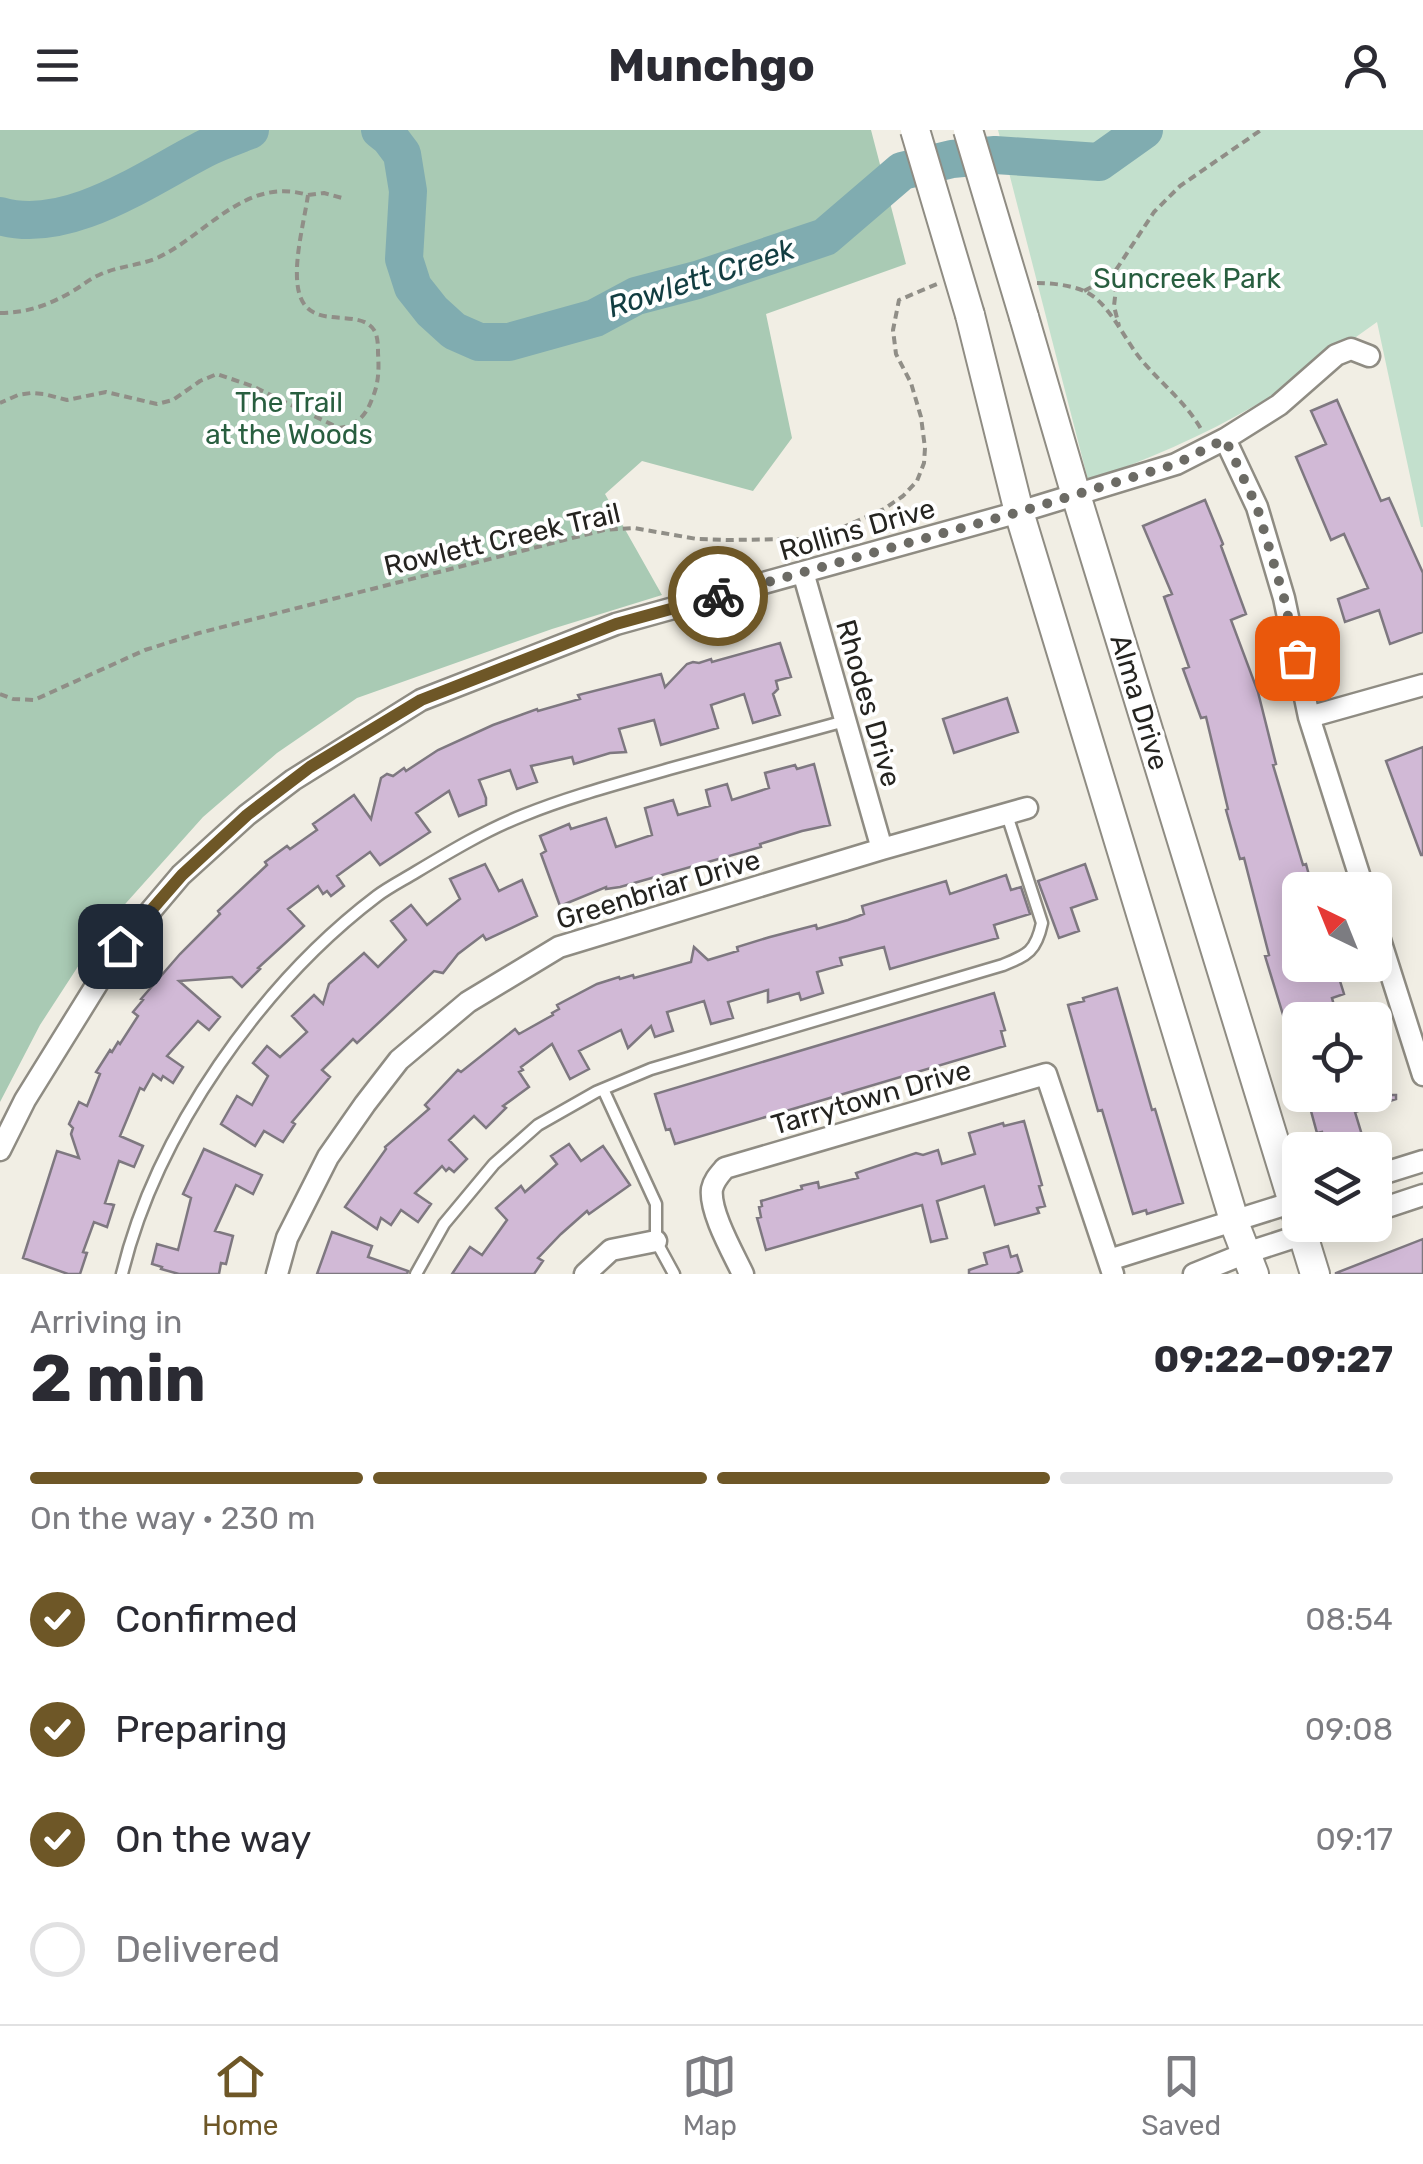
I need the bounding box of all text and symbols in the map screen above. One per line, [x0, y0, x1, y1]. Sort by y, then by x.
icon: menu [30, 38, 85, 93]
icon: person [1338, 38, 1393, 93]
text: Munchgo [608, 39, 815, 92]
water label: Rowlett Creek [603, 231, 800, 325]
park label: Suncreek Park [1093, 262, 1281, 295]
park label: The Trail at the Woods [205, 386, 373, 451]
street label: Rollins Drive [776, 492, 939, 567]
street label: Rowlett Creek Trail [381, 496, 624, 583]
courier [668, 546, 768, 646]
icon: bike [691, 569, 746, 624]
street label: Rhodes Drive [829, 616, 908, 791]
pin [1255, 616, 1340, 701]
street label: Alma Drive [1103, 630, 1176, 774]
icon: bag [1270, 631, 1325, 686]
street label: Greenbriar Drive [552, 843, 764, 936]
north arrow [1282, 872, 1392, 982]
map controls [1282, 872, 1392, 1242]
pin [78, 904, 163, 989]
icon: home [93, 919, 148, 974]
button: locate [1282, 1002, 1392, 1112]
street label: Tarrytown Drive [768, 1053, 975, 1142]
button: layers [1282, 1132, 1392, 1242]
text: Arriving in [30, 1303, 182, 1341]
text: 09:22–09:27 [1153, 1336, 1393, 1382]
text: 2 min [30, 1340, 206, 1417]
text: On the way · 230 m [30, 1499, 315, 1537]
icon: check [30, 1592, 85, 1647]
text: Confirmed [115, 1596, 298, 1642]
text: 08:54 [1305, 1600, 1393, 1638]
icon: check [30, 1702, 85, 1757]
text: Preparing [115, 1706, 288, 1752]
text: 09:08 [1305, 1710, 1393, 1748]
icon: check [30, 1812, 85, 1867]
text: On the way [115, 1816, 311, 1862]
text: 09:17 [1315, 1820, 1393, 1858]
text: Delivered [115, 1926, 280, 1972]
tab: Home [202, 2049, 279, 2142]
tab: Map [682, 2049, 737, 2142]
tab: Saved [1141, 2049, 1221, 2142]

